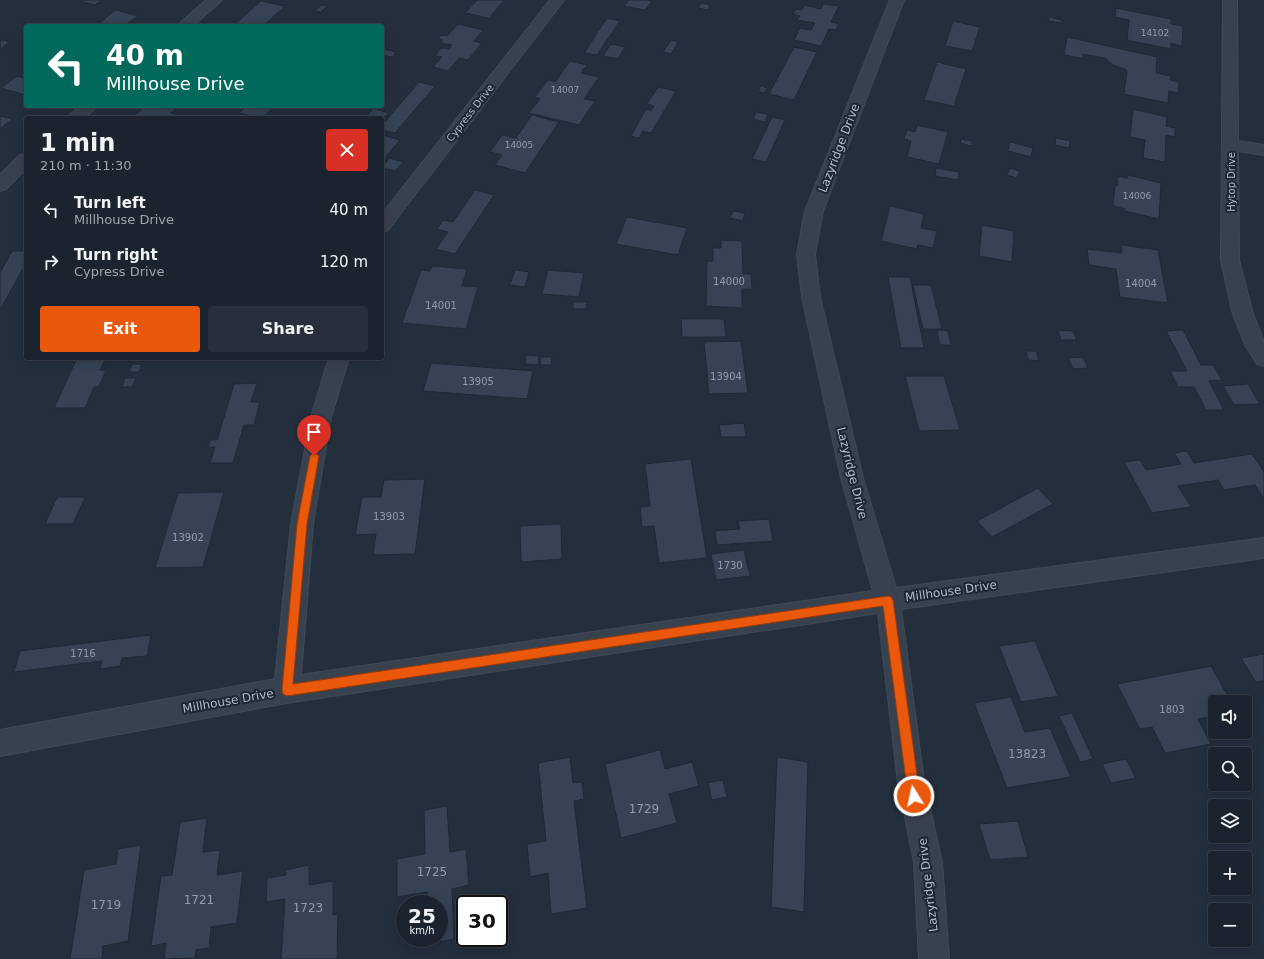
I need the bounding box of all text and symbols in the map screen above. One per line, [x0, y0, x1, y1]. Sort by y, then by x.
house number: 14102 [1141, 28, 1169, 38]
text: 40 m [106, 39, 184, 72]
icon: left [40, 40, 92, 92]
text: Millhouse Drive [106, 73, 245, 94]
street label: Cypress Drive [444, 82, 496, 144]
house number: 14007 [551, 85, 579, 95]
street label: Lazyridge Drive [816, 102, 862, 194]
text: 1 min [40, 129, 115, 157]
button: close [326, 129, 368, 171]
house number: 14005 [505, 140, 533, 150]
street label: Hytop Drive [1226, 152, 1237, 212]
text: 210 m · 11:30 [40, 158, 131, 173]
house number: 14006 [1123, 191, 1152, 201]
text: Turn left [74, 194, 146, 212]
icon: left [40, 199, 62, 221]
text: 40 m [330, 201, 368, 219]
text: Millhouse Drive [74, 212, 174, 227]
text: Turn right [74, 246, 158, 264]
icon: right [40, 251, 62, 273]
text: 120 m [320, 253, 368, 271]
text: Cypress Drive [74, 264, 164, 279]
house number: 14000 [713, 276, 745, 287]
house number: 14004 [1125, 278, 1157, 289]
house number: 14001 [425, 300, 457, 311]
button: Exit [40, 306, 200, 352]
button: Share [208, 306, 368, 352]
house number: 13904 [710, 371, 742, 382]
house number: 13905 [462, 376, 494, 387]
pin [297, 415, 331, 456]
icon: arrive [303, 421, 325, 443]
street label: Lazyridge Drive [834, 426, 870, 520]
house number: 13903 [373, 511, 405, 522]
house number: 13902 [172, 532, 204, 543]
house number: 1730 [717, 560, 743, 571]
street label: Millhouse Drive [904, 578, 998, 604]
house number: 1716 [70, 648, 96, 659]
street label: Millhouse Drive [181, 686, 275, 716]
map controls [1208, 695, 1252, 947]
button: sound [1208, 695, 1252, 739]
house number: 1803 [1159, 704, 1185, 715]
house number: 13823 [1008, 747, 1046, 761]
button: search [1208, 747, 1252, 791]
position arrow [893, 775, 935, 817]
button: layers [1208, 799, 1252, 843]
house number: 1729 [629, 802, 659, 816]
street label: Lazyridge Drive [915, 837, 941, 933]
button: + [1208, 851, 1252, 895]
house number: 1725 [417, 865, 447, 879]
house number: 1721 [184, 893, 214, 907]
speed limit sign: 30 [456, 895, 508, 947]
house number: 1719 [91, 898, 121, 912]
house number: 1723 [293, 901, 323, 915]
button: − [1208, 903, 1252, 947]
text: 25 [408, 904, 436, 928]
text: km/h [409, 925, 435, 936]

